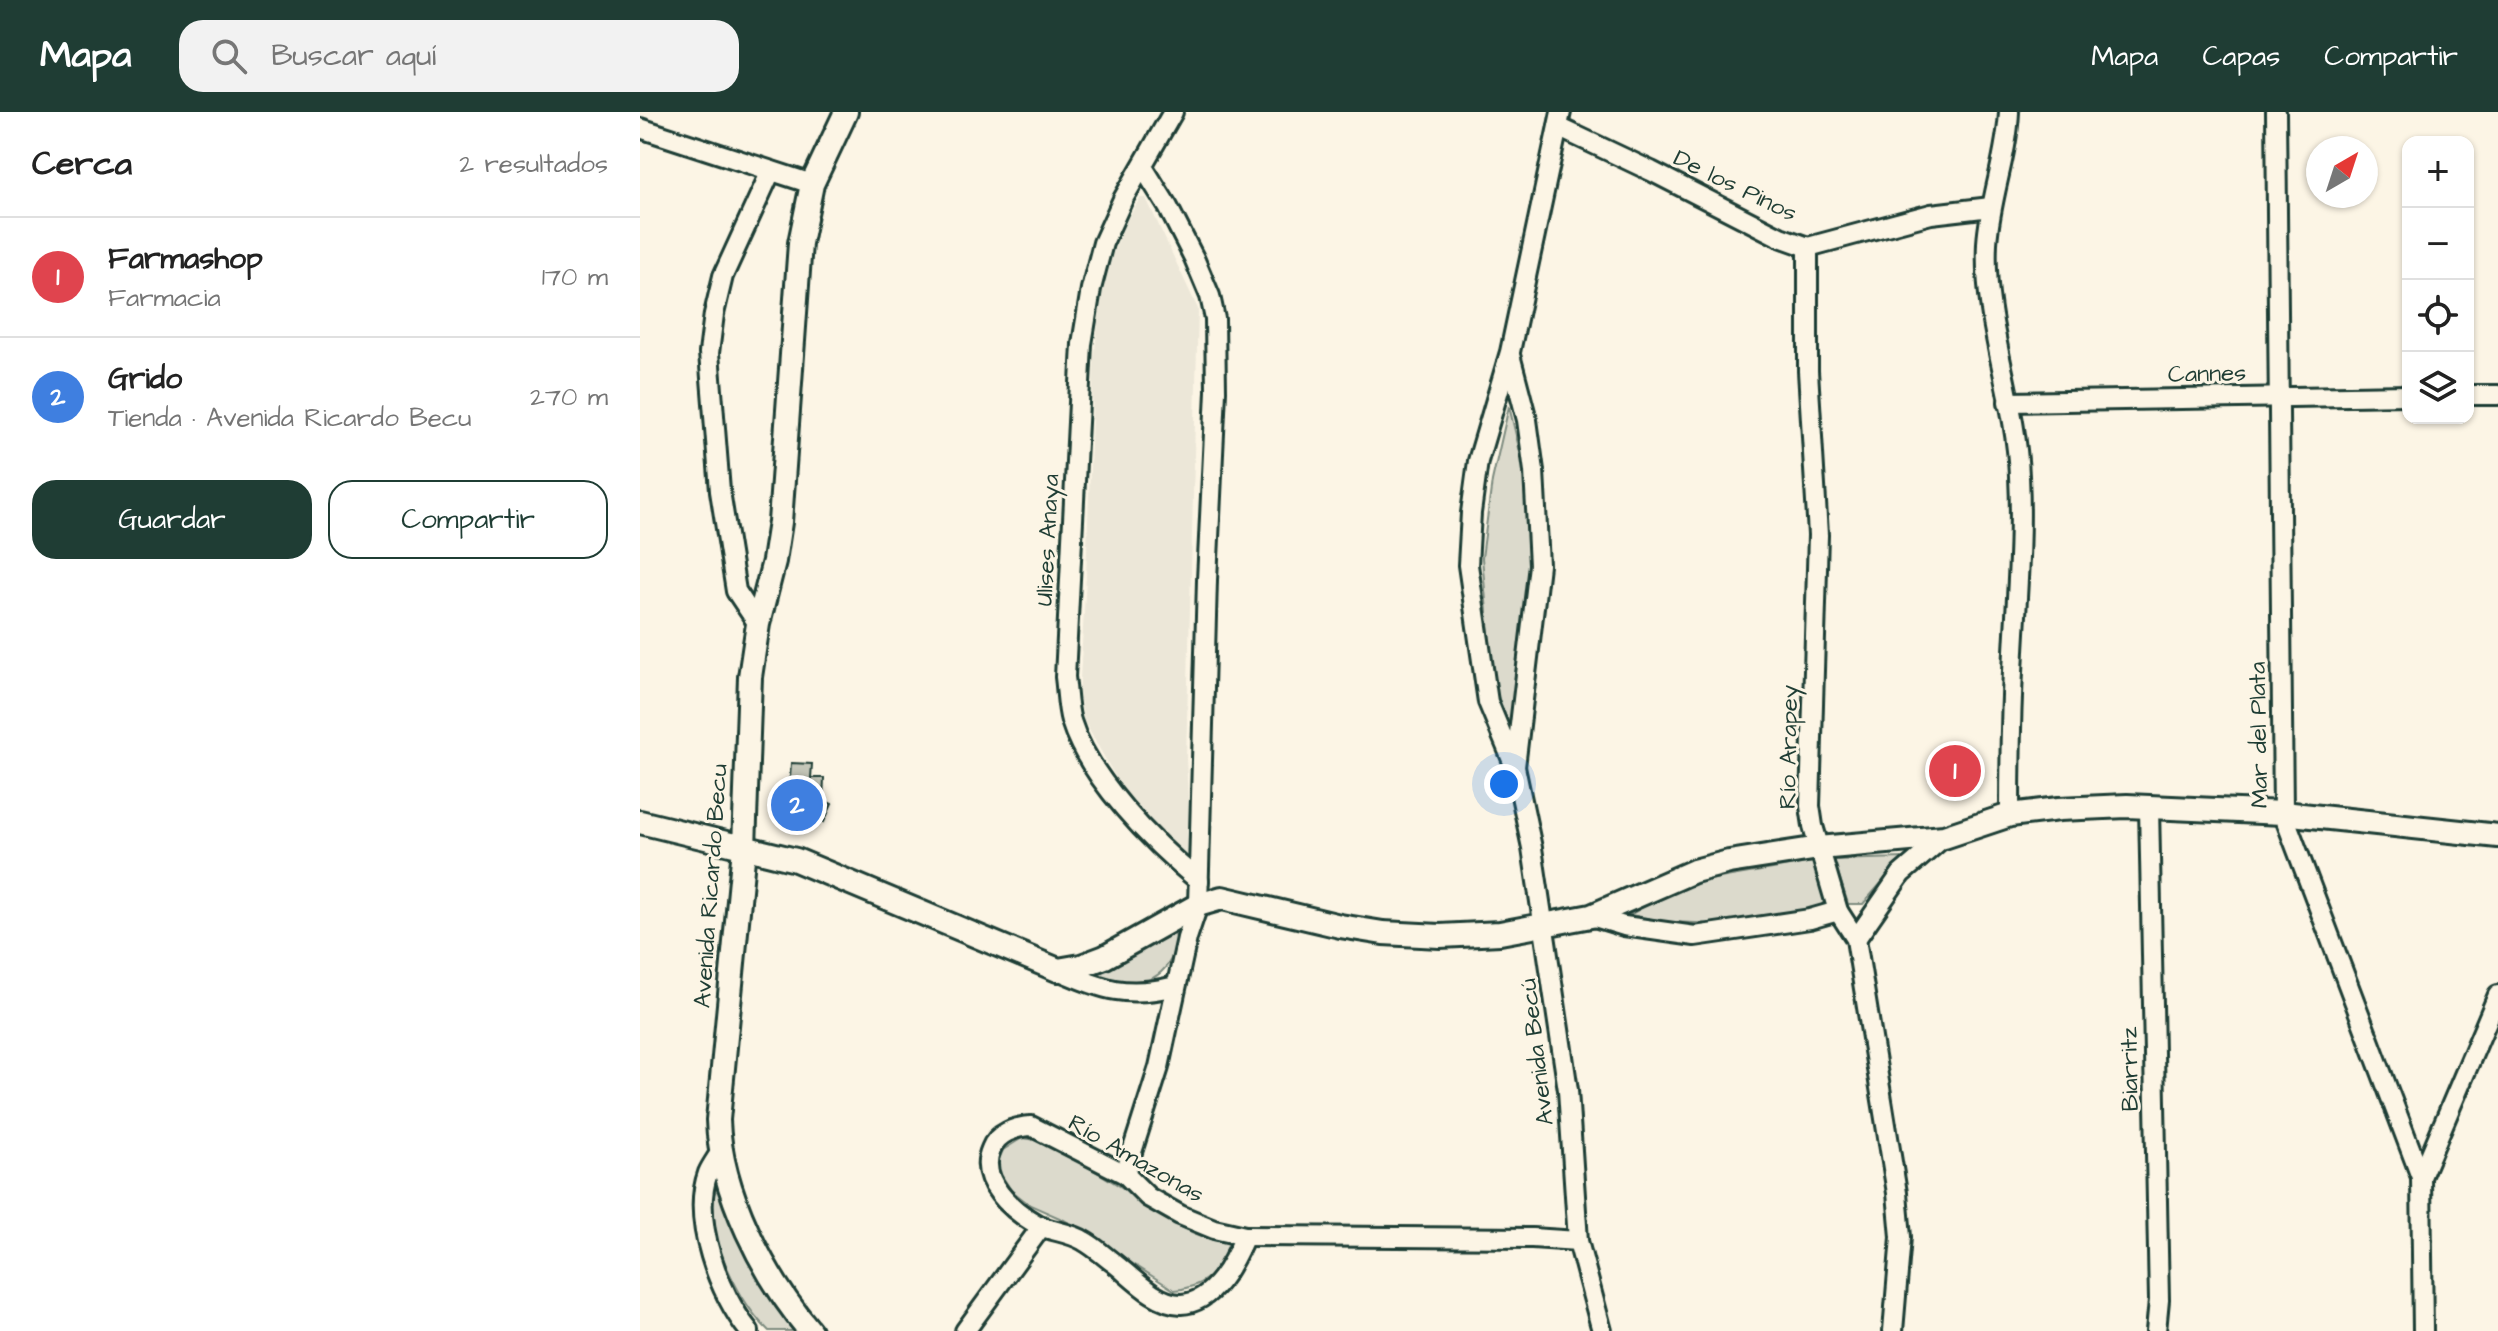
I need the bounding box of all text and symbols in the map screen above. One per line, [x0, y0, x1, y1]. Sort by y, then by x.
search box [179, 20, 739, 92]
text: Mapa [40, 30, 131, 82]
icon: search [207, 34, 251, 78]
text: Buscar aquí [271, 35, 436, 77]
text: Mapa [2091, 37, 2158, 76]
text: Capas [2202, 37, 2280, 76]
text: Compartir [2324, 37, 2458, 76]
north arrow [2306, 136, 2378, 208]
map controls [2402, 136, 2474, 424]
button: + [2402, 136, 2474, 208]
text: Cerca [32, 140, 132, 188]
street label: De los Pinos [1668, 141, 1802, 231]
text: 2 resultados [459, 146, 608, 182]
button: − [2402, 208, 2474, 280]
text: Farmashop [108, 238, 263, 280]
text: 1 [56, 259, 60, 295]
text: 170 m [542, 259, 608, 295]
text: Farmacia [108, 280, 221, 316]
button: locate [2402, 280, 2474, 352]
button: layers [2402, 352, 2474, 424]
street label: Cannes [2168, 356, 2246, 392]
text: Grido [108, 358, 182, 400]
text: 2 [51, 379, 65, 415]
text: 270 m [530, 379, 608, 415]
text: Tienda · Avenida Ricardo Becu [108, 400, 471, 436]
street label: Ulises Anaya [1028, 473, 1069, 607]
button: Guardar [32, 480, 312, 559]
button: Compartir [328, 480, 608, 559]
street label: Mar del Plata [2241, 661, 2277, 809]
street label: Río Arapey [1771, 685, 1808, 809]
pin: 1 [1929, 741, 1981, 801]
street label: Avenida Ricardo Becu [686, 763, 736, 1009]
your location [1484, 764, 1524, 804]
pin: 2 [771, 775, 823, 835]
street label: Avenida Becú [1511, 976, 1563, 1128]
street label: Biarritz [2112, 1026, 2148, 1112]
street label: Río Amazonas [1062, 1106, 1210, 1212]

